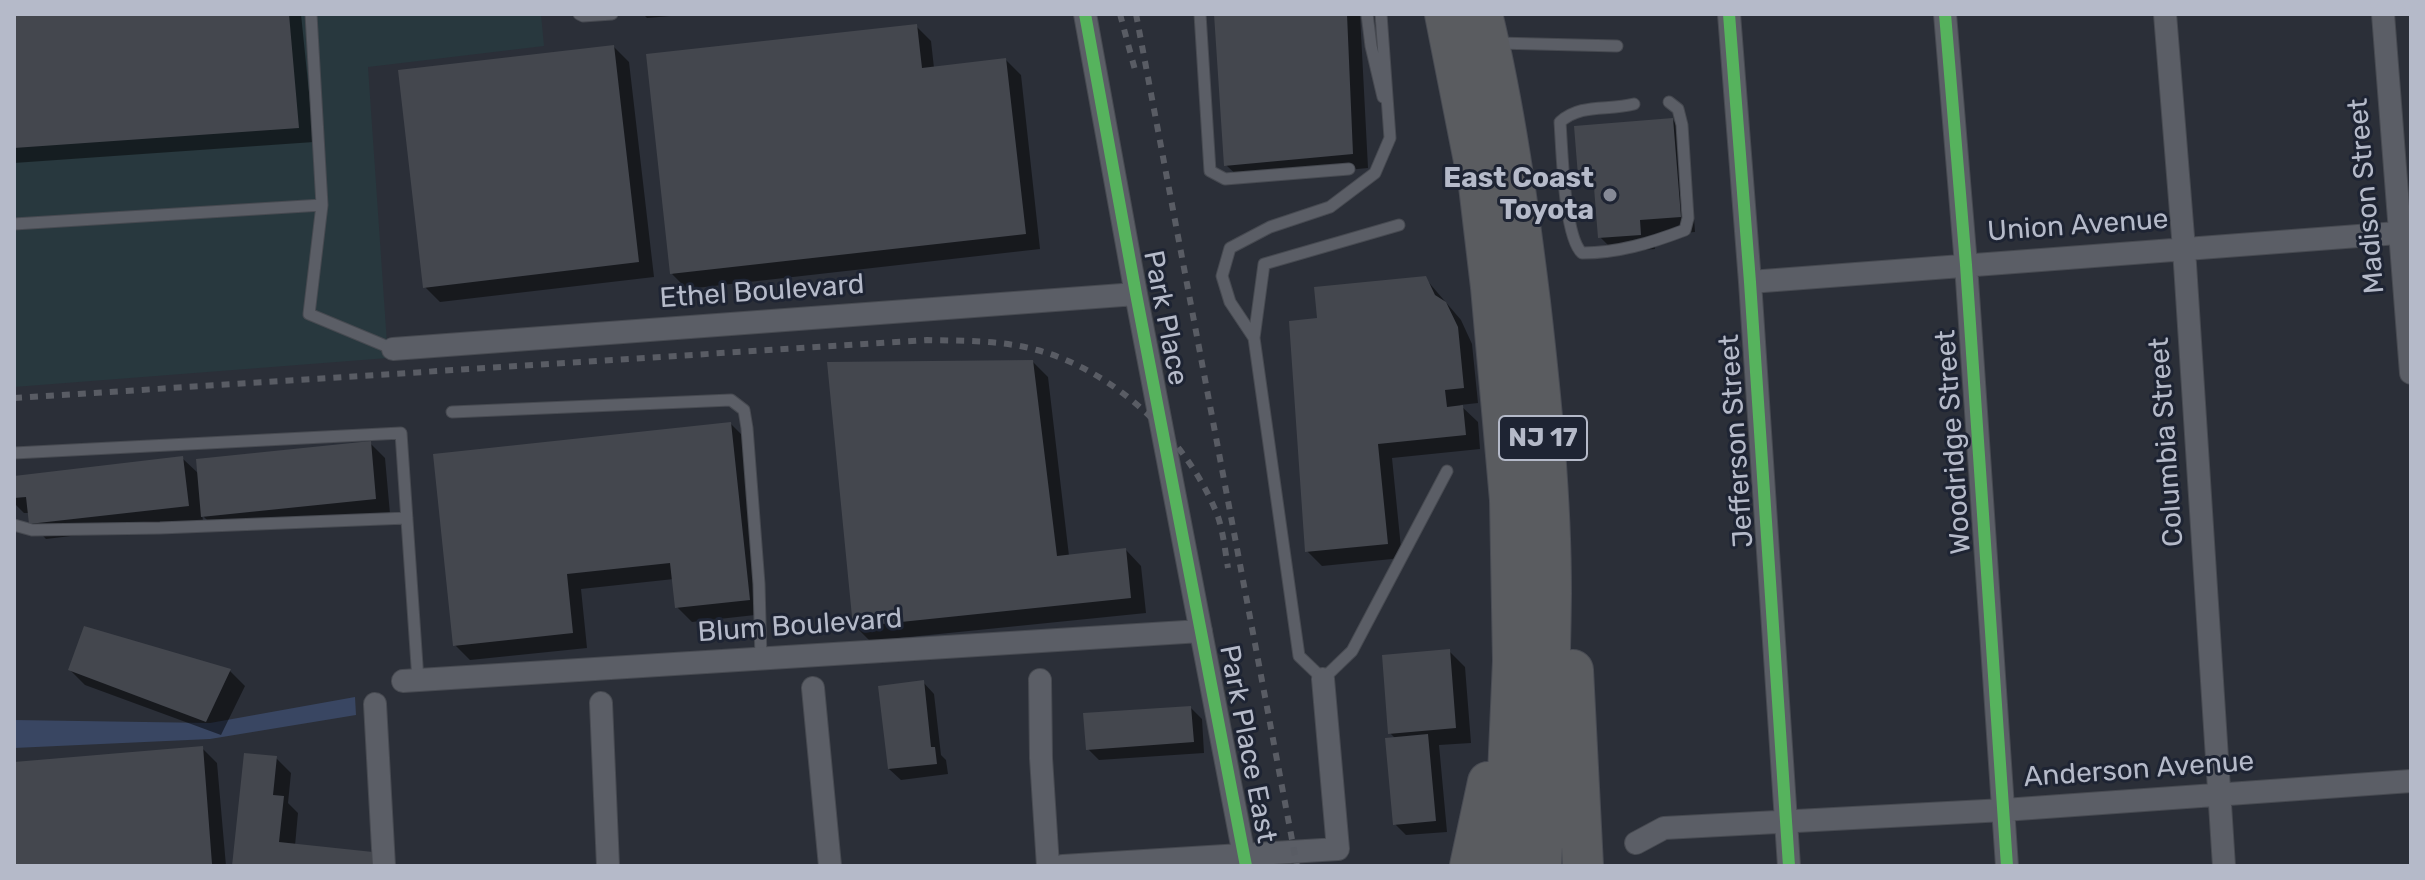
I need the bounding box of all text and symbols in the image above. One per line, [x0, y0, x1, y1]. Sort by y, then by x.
street label: Madison Street [2342, 97, 2392, 295]
place label: East Coast Toyota [1443, 162, 1594, 228]
marker: East Coast Toyota [1601, 186, 1619, 204]
street label: Union Avenue [1986, 203, 2170, 249]
street label: Park Place [1135, 248, 1195, 388]
street label: Ethel Boulevard [659, 268, 865, 316]
street label: Woodridge Street [1929, 329, 1979, 555]
street label: Jefferson Street [1713, 333, 1761, 549]
street label: Columbia Street [2143, 336, 2191, 548]
road number: NJ 17 [1499, 416, 1587, 460]
street label: Blum Boulevard [697, 602, 903, 650]
street label: Park Place East [1211, 642, 1283, 846]
street label: Anderson Avenue [2023, 745, 2255, 795]

